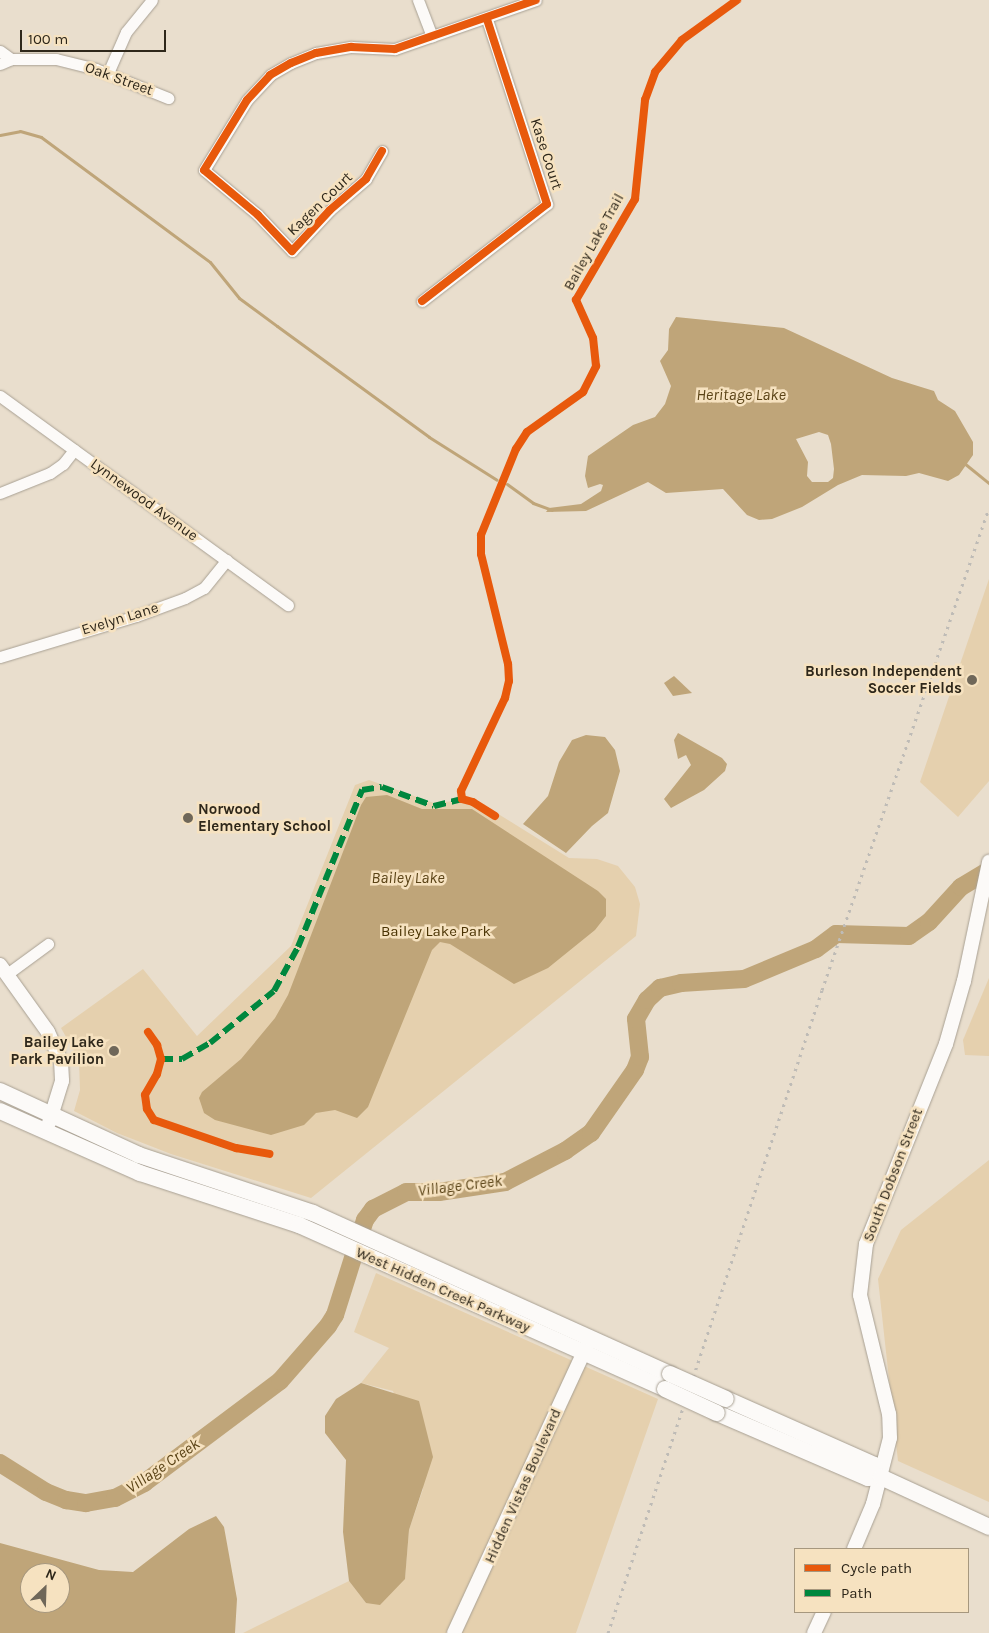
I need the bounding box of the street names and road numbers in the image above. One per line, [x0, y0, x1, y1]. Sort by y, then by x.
street label: Oak Street [83, 58, 155, 100]
street label: Kase Court [526, 116, 566, 192]
street label: Kagen Court [284, 168, 356, 240]
street label: Bailey Lake Trail [560, 190, 628, 294]
street label: Lynnewood Avenue [87, 455, 201, 545]
street label: Evelyn Lane [79, 599, 161, 639]
street label: South Dobson Street [859, 1106, 927, 1244]
street label: West Hidden Creek Parkway [353, 1243, 533, 1337]
street label: Hidden Vistas Boulevard [481, 1406, 565, 1566]

